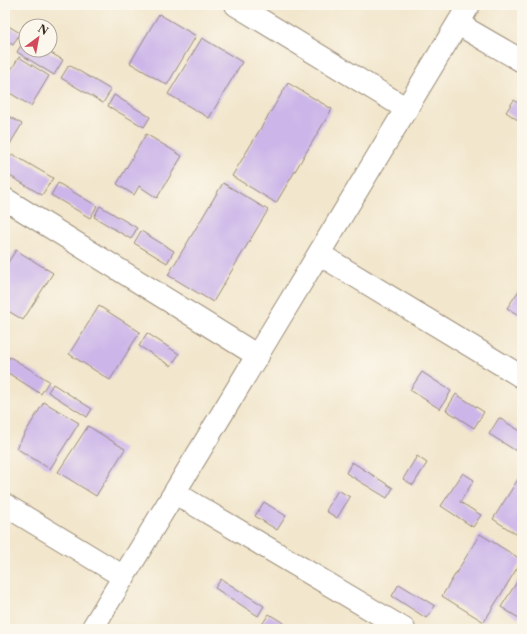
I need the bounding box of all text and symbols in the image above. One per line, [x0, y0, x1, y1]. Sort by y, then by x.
north arrow [18, 18, 58, 58]
text: N [36, 21, 51, 38]

